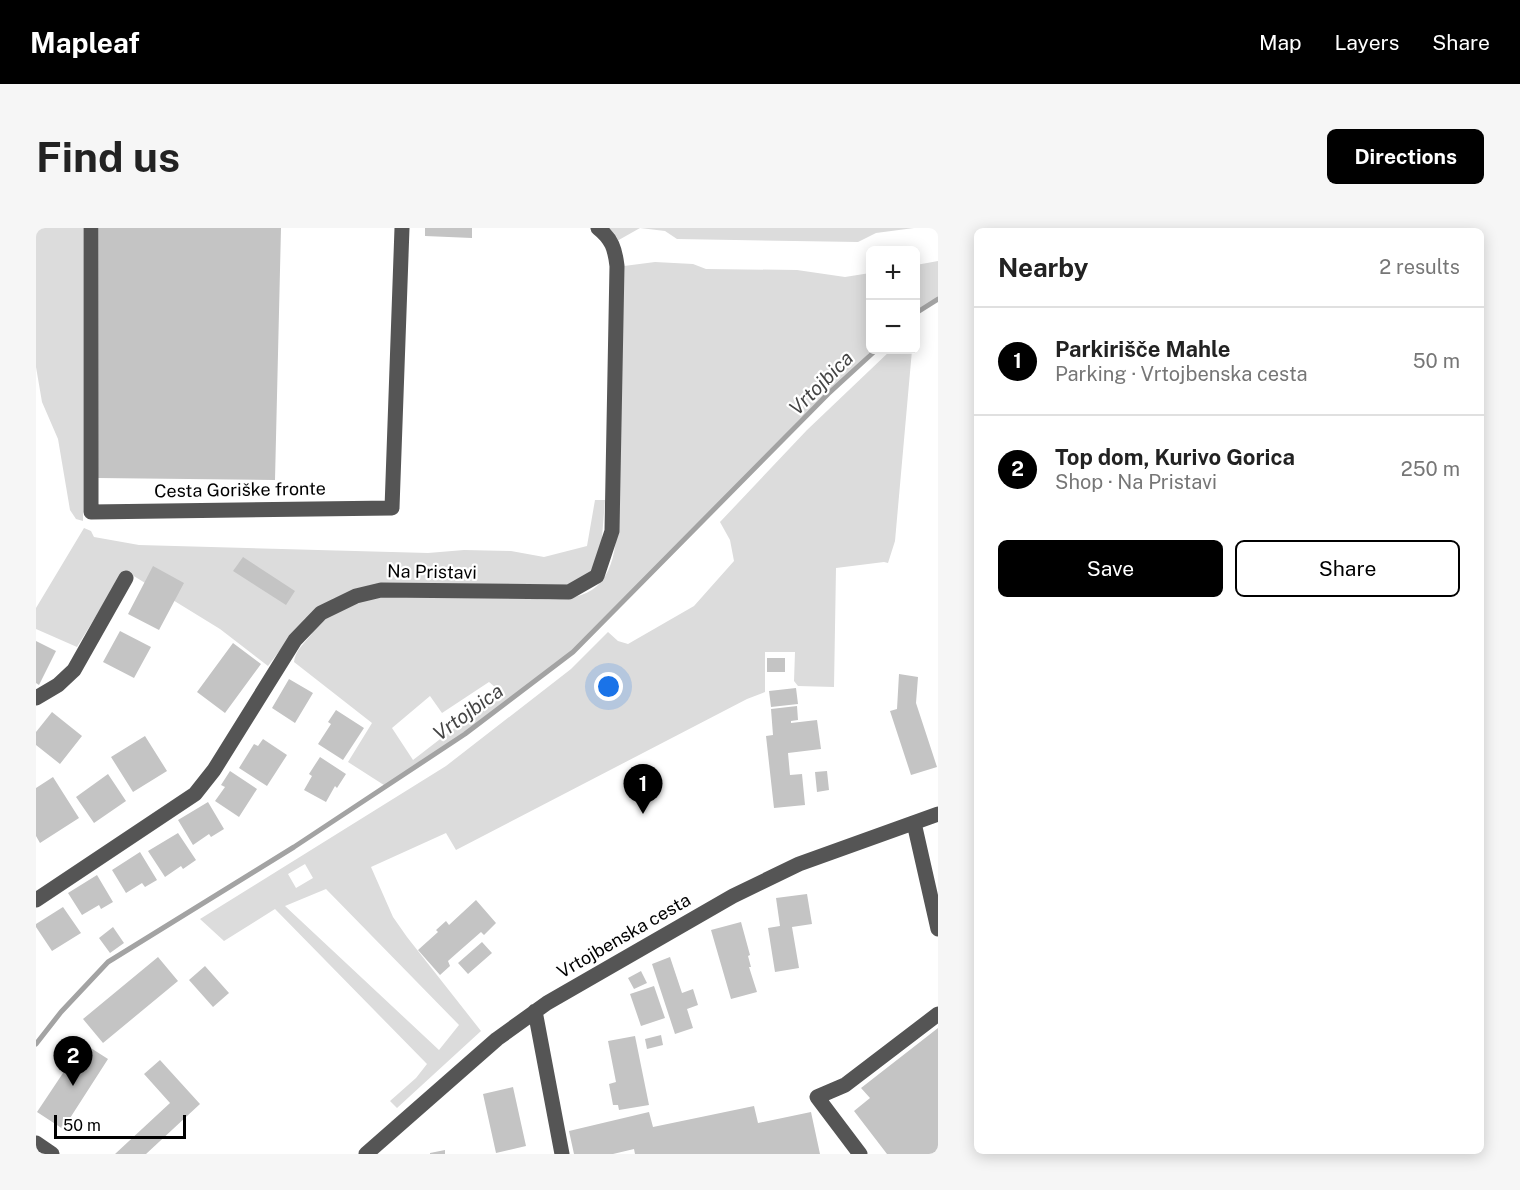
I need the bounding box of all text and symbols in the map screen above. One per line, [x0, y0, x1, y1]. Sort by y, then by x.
text: Mapleaf [30, 26, 140, 59]
text: Map [1259, 30, 1302, 55]
text: Layers [1335, 30, 1399, 55]
text: Share [1432, 30, 1490, 55]
button: Directions [1327, 129, 1484, 184]
text: Find us [36, 132, 180, 181]
map controls [866, 246, 920, 354]
button: + [866, 246, 920, 300]
text: Nearby [998, 252, 1088, 283]
text: 2 results [1379, 255, 1460, 279]
button: − [866, 300, 920, 354]
text: Parkirišče Mahle [1055, 336, 1230, 362]
water label: Vrtojbica [784, 346, 858, 420]
text: 1 [1013, 349, 1022, 373]
text: 50 m [1413, 349, 1460, 373]
text: Parking · Vrtojbenska cesta [1055, 362, 1308, 386]
text: Top dom, Kurivo Gorica [1055, 444, 1295, 470]
text: 2 [1011, 457, 1024, 481]
text: 250 m [1401, 457, 1460, 481]
text: Shop · Na Pristavi [1055, 470, 1217, 494]
street label: Cesta Goriške fronte [154, 478, 326, 501]
button: Save [998, 540, 1223, 597]
button: Share [1235, 540, 1460, 597]
street label: Na Pristavi [387, 560, 477, 583]
your location [594, 672, 623, 701]
water label: Vrtojbica [428, 679, 508, 745]
pin: 1 [624, 764, 662, 814]
street label: Vrtojbenska cesta [553, 889, 694, 982]
pin: 2 [54, 1036, 93, 1086]
scale bar [54, 1112, 186, 1140]
text: 50 m [63, 1116, 101, 1135]

